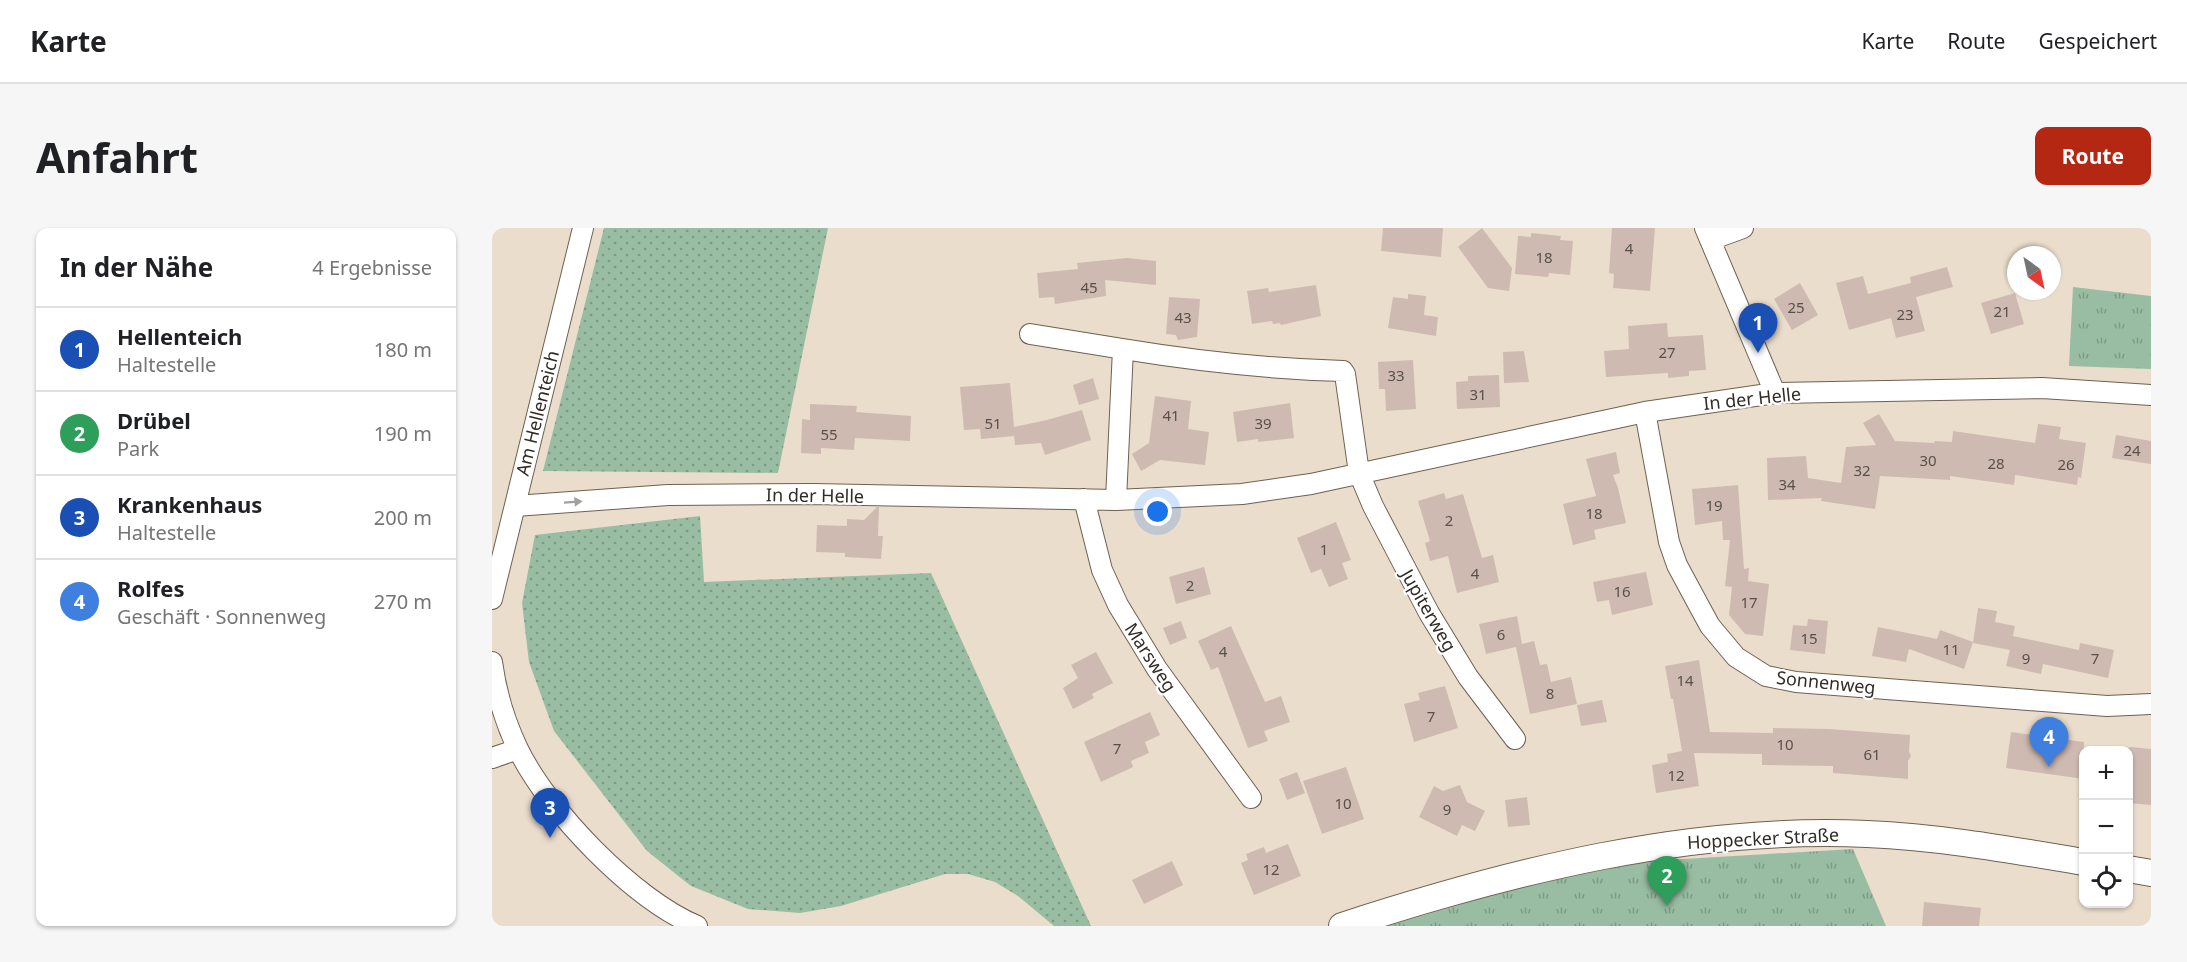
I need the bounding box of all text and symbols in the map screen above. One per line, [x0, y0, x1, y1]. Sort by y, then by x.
text: Karte [30, 22, 107, 60]
text: Karte [1861, 27, 1914, 55]
text: Route [1947, 27, 2005, 55]
text: Gespeichert [2038, 27, 2157, 55]
button: Route [2035, 127, 2151, 185]
text: Anfahrt [36, 128, 198, 185]
house number: 4 [1625, 238, 1634, 258]
north arrow [2007, 246, 2061, 300]
house number: 18 [1535, 247, 1553, 267]
text: In der Nähe [60, 249, 213, 285]
text: 4 Ergebnisse [312, 254, 432, 281]
house number: 45 [1080, 277, 1098, 297]
house number: 25 [1787, 297, 1805, 317]
house number: 21 [1993, 301, 2011, 321]
pin: 1 [1738, 304, 1778, 353]
house number: 23 [1896, 304, 1914, 324]
house number: 43 [1174, 307, 1192, 327]
text: Hellenteich [117, 321, 242, 351]
text: 1 [74, 336, 85, 363]
text: 180 m [374, 336, 432, 363]
house number: 27 [1658, 342, 1676, 362]
street label: Am Hellenteich [510, 348, 564, 478]
text: Haltestelle [117, 351, 216, 378]
house number: 33 [1387, 365, 1405, 385]
street label: In der Helle [1702, 381, 1802, 415]
house number: 31 [1469, 384, 1487, 404]
text: Drübel [117, 405, 191, 435]
house number: 41 [1162, 405, 1180, 425]
house number: 51 [984, 413, 1002, 433]
house number: 39 [1254, 413, 1272, 433]
text: 2 [74, 420, 85, 447]
text: 190 m [374, 420, 432, 447]
house number: 55 [820, 424, 838, 444]
text: Park [117, 435, 159, 462]
house number: 24 [2123, 440, 2141, 460]
house number: 30 [1919, 450, 1937, 470]
house number: 28 [1987, 453, 2005, 473]
house number: 26 [2057, 454, 2075, 474]
house number: 32 [1853, 460, 1871, 480]
house number: 34 [1778, 474, 1796, 494]
street label: In der Helle [766, 482, 864, 508]
text: Krankenhaus [117, 489, 262, 519]
house number: 19 [1705, 495, 1723, 515]
one-way arrow [564, 497, 583, 507]
your location [1143, 497, 1172, 526]
house number: 18 [1585, 503, 1603, 523]
text: 3 [74, 504, 85, 531]
text: 200 m [374, 504, 432, 531]
house number: 2 [1445, 510, 1453, 530]
text: Haltestelle [117, 519, 216, 546]
house number: 1 [1320, 539, 1328, 559]
street label: Jupiterweg [1395, 563, 1462, 655]
house number: 4 [1471, 563, 1480, 583]
text: Rolfes [117, 573, 184, 603]
house number: 2 [1186, 575, 1194, 595]
house number: 16 [1613, 581, 1631, 601]
text: 4 [74, 588, 85, 615]
text: 270 m [374, 588, 432, 615]
house number: 17 [1740, 592, 1758, 612]
text: Geschäft · Sonnenweg [117, 603, 326, 630]
street label: Marsweg [1120, 618, 1182, 696]
house number: 6 [1497, 624, 1505, 644]
house number: 15 [1800, 628, 1818, 648]
house number: 11 [1942, 639, 1960, 659]
house number: 4 [1219, 641, 1228, 661]
house number: 9 [2022, 648, 2030, 668]
house number: 7 [2091, 648, 2099, 668]
street label: Sonnenweg [1775, 665, 1877, 699]
house number: 14 [1676, 670, 1694, 690]
house number: 8 [1546, 683, 1554, 703]
house number: 7 [1427, 706, 1435, 726]
pin: 4 [2030, 718, 2068, 767]
house number: 10 [1776, 734, 1794, 754]
house number: 7 [1113, 738, 1121, 758]
house number: 61 [1863, 744, 1881, 764]
map controls [2079, 746, 2133, 908]
button: + [2079, 746, 2133, 800]
house number: 12 [1667, 765, 1685, 785]
pin: 3 [530, 788, 570, 838]
house number: 10 [1334, 793, 1352, 813]
house number: 9 [1443, 799, 1451, 819]
button: − [2079, 800, 2133, 854]
street label: Hoppecker Straße [1686, 822, 1840, 854]
button: locate [2079, 854, 2133, 908]
pin: 2 [1648, 856, 1686, 906]
house number: 12 [1262, 859, 1280, 879]

